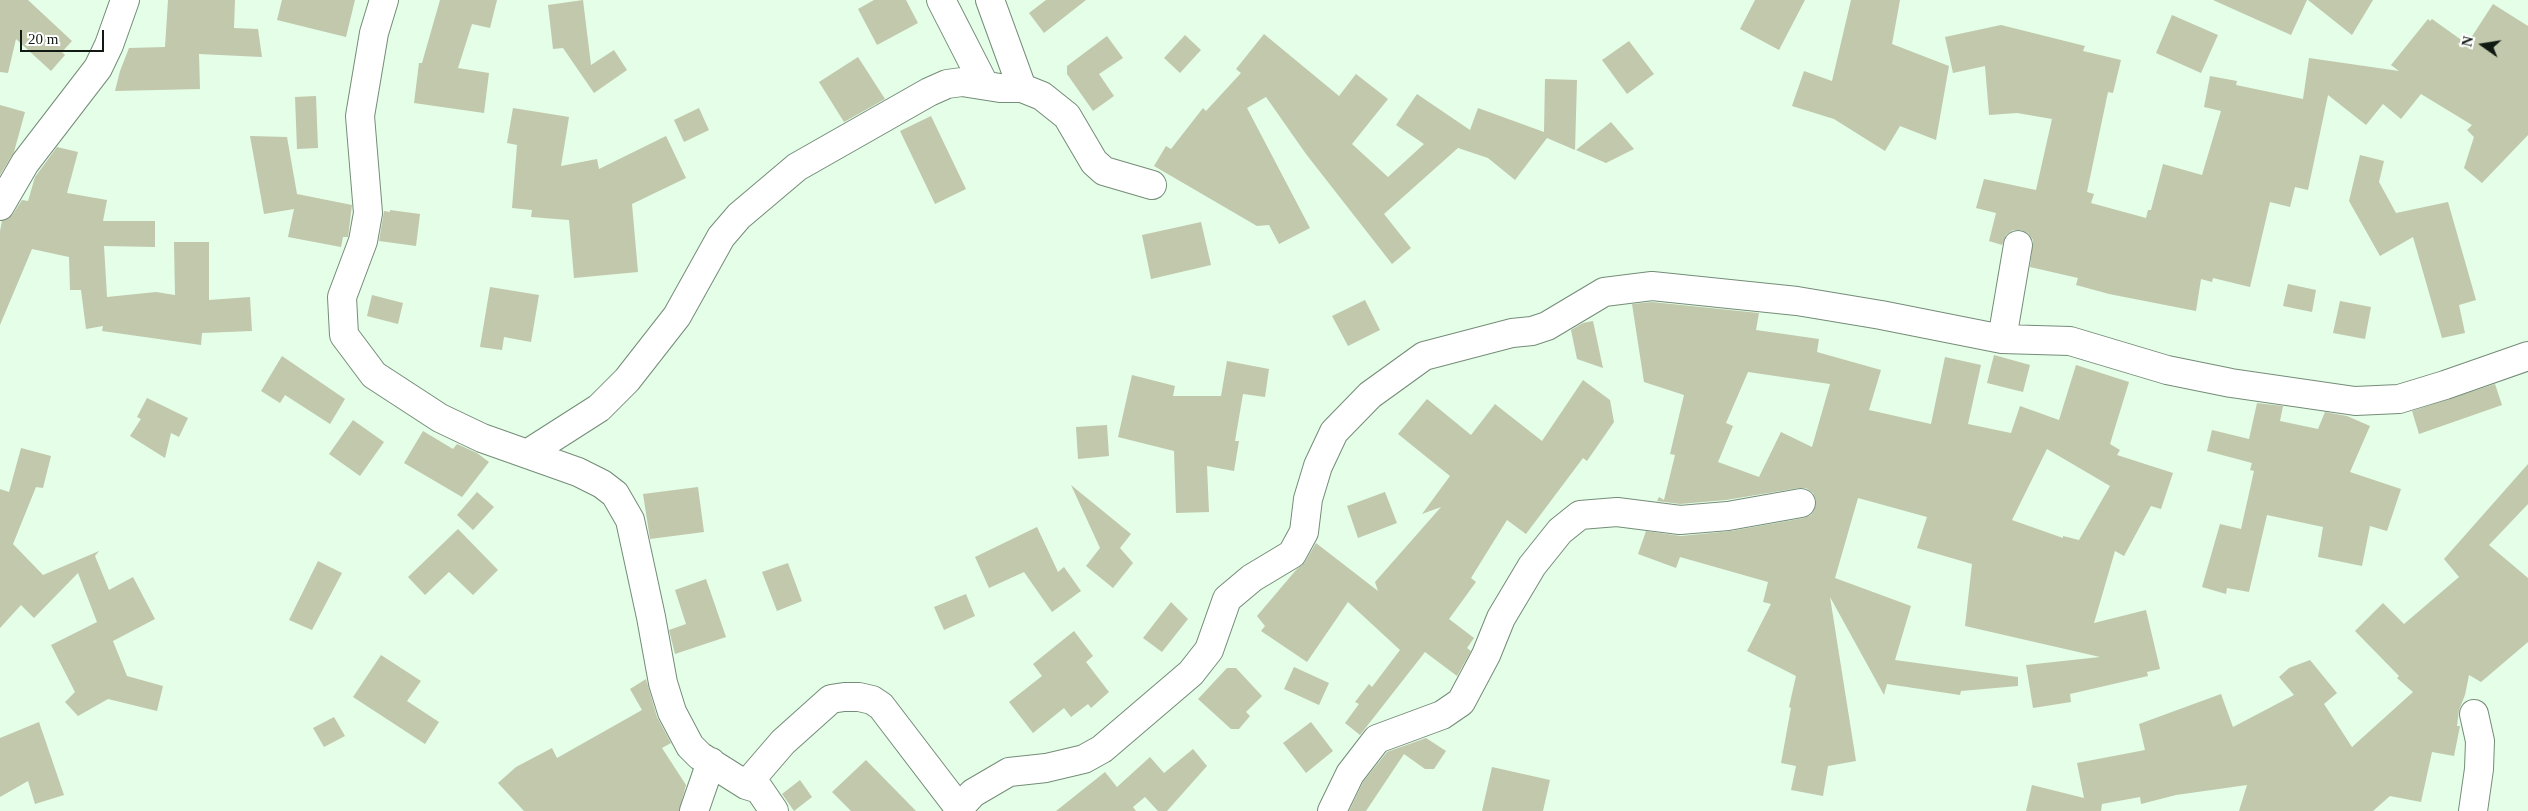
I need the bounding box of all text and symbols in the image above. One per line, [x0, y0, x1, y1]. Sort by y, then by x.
scale bar [22, 20, 106, 52]
north arrow [2458, 20, 2508, 70]
text: 20 m [28, 31, 58, 47]
text: N [2459, 35, 2476, 48]

